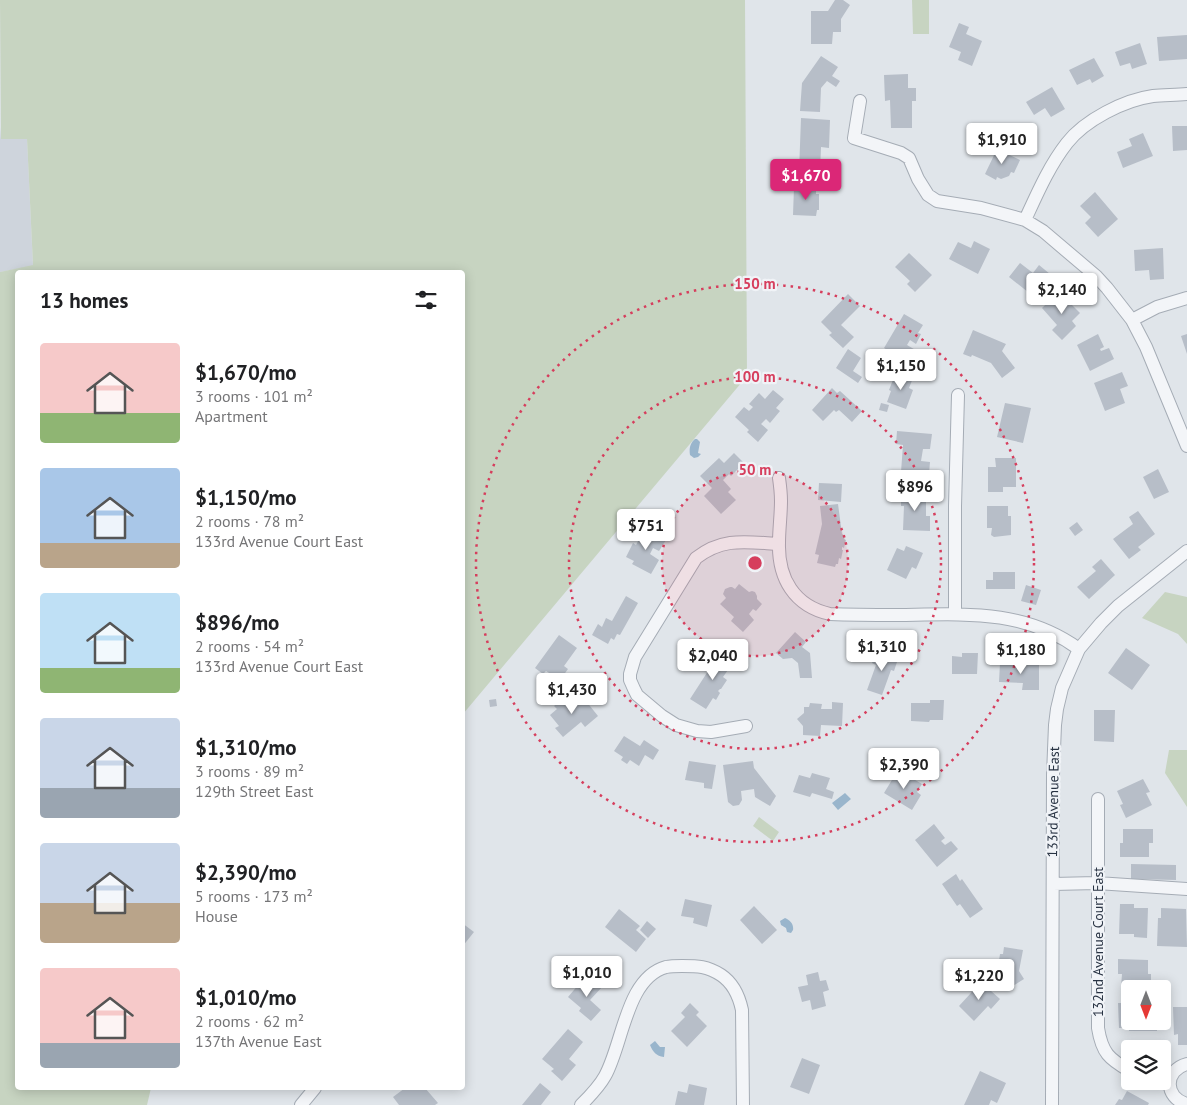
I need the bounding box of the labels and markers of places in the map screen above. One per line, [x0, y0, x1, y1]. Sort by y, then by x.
pin: $1,910 [961, 122, 1043, 165]
pin: $1,670 [765, 158, 847, 201]
pin: $2,140 [1021, 272, 1103, 315]
pin: $1,150 [860, 348, 942, 391]
pin: $896 [885, 470, 945, 512]
pin: $751 [616, 508, 676, 551]
centre of rings [746, 554, 764, 572]
pin: $1,310 [841, 630, 923, 672]
pin: $1,180 [980, 632, 1062, 675]
pin: $2,040 [672, 638, 754, 681]
pin: $1,430 [531, 672, 613, 715]
pin: $2,390 [863, 748, 945, 790]
pin: $1,010 [546, 956, 628, 998]
pin: $1,220 [938, 958, 1020, 1001]

